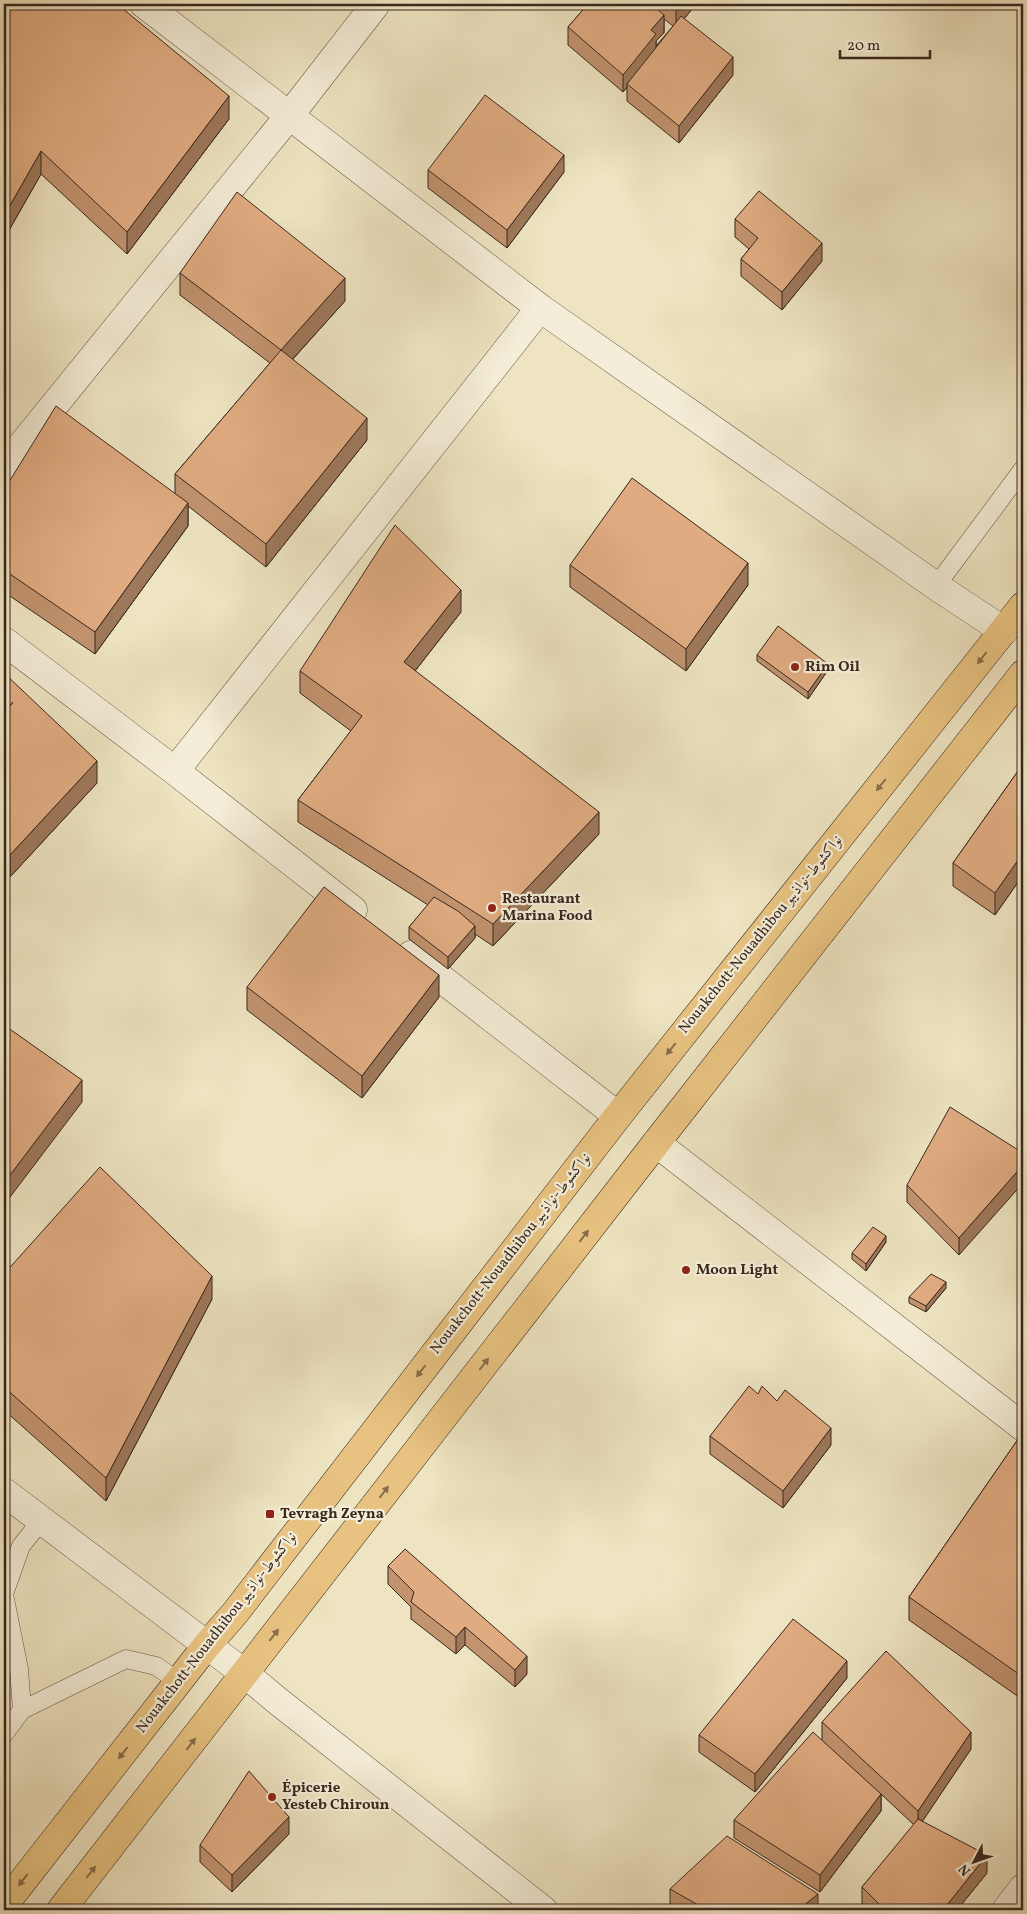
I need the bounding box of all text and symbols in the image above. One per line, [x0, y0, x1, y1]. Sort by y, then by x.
scale bar [840, 28, 930, 60]
text: 20 m [847, 36, 880, 57]
one-way arrow [977, 651, 988, 664]
place label: Rim Oil [805, 657, 860, 678]
marker: Rim Oil [789, 661, 801, 673]
one-way arrow [876, 778, 887, 791]
street label: Nouakchott-Nouadhibou نواكشوط-نواذيبو [674, 831, 848, 1039]
place label: Restaurant Marina Food [502, 889, 593, 927]
marker: Restaurant Marina Food [486, 902, 498, 914]
one-way arrow [665, 1042, 676, 1055]
street label: Nouakchott-Nouadhibou نواكشوط-نواذيبو [426, 1149, 596, 1359]
one-way arrow [578, 1230, 589, 1243]
place label: Moon Light [696, 1260, 778, 1281]
marker: Moon Light [680, 1264, 692, 1276]
one-way arrow [479, 1357, 489, 1371]
one-way arrow [416, 1364, 427, 1377]
one-way arrow [379, 1486, 390, 1499]
place label: Tevragh Zeyna [280, 1504, 384, 1525]
marker: Tevragh Zeyna [264, 1508, 276, 1520]
street label: Nouakchott-Nouadhibou نواكشوط-نواذيبو [132, 1528, 302, 1738]
one-way arrow [269, 1628, 279, 1642]
one-way arrow [186, 1737, 196, 1750]
one-way arrow [118, 1746, 129, 1759]
place label: Épicerie Yesteb Chiroun [282, 1778, 390, 1816]
marker: Épicerie Yesteb Chiroun [266, 1791, 278, 1803]
north arrow [950, 1836, 1000, 1886]
text: N [955, 1859, 976, 1880]
one-way arrow [86, 1865, 96, 1879]
one-way arrow [18, 1874, 29, 1887]

